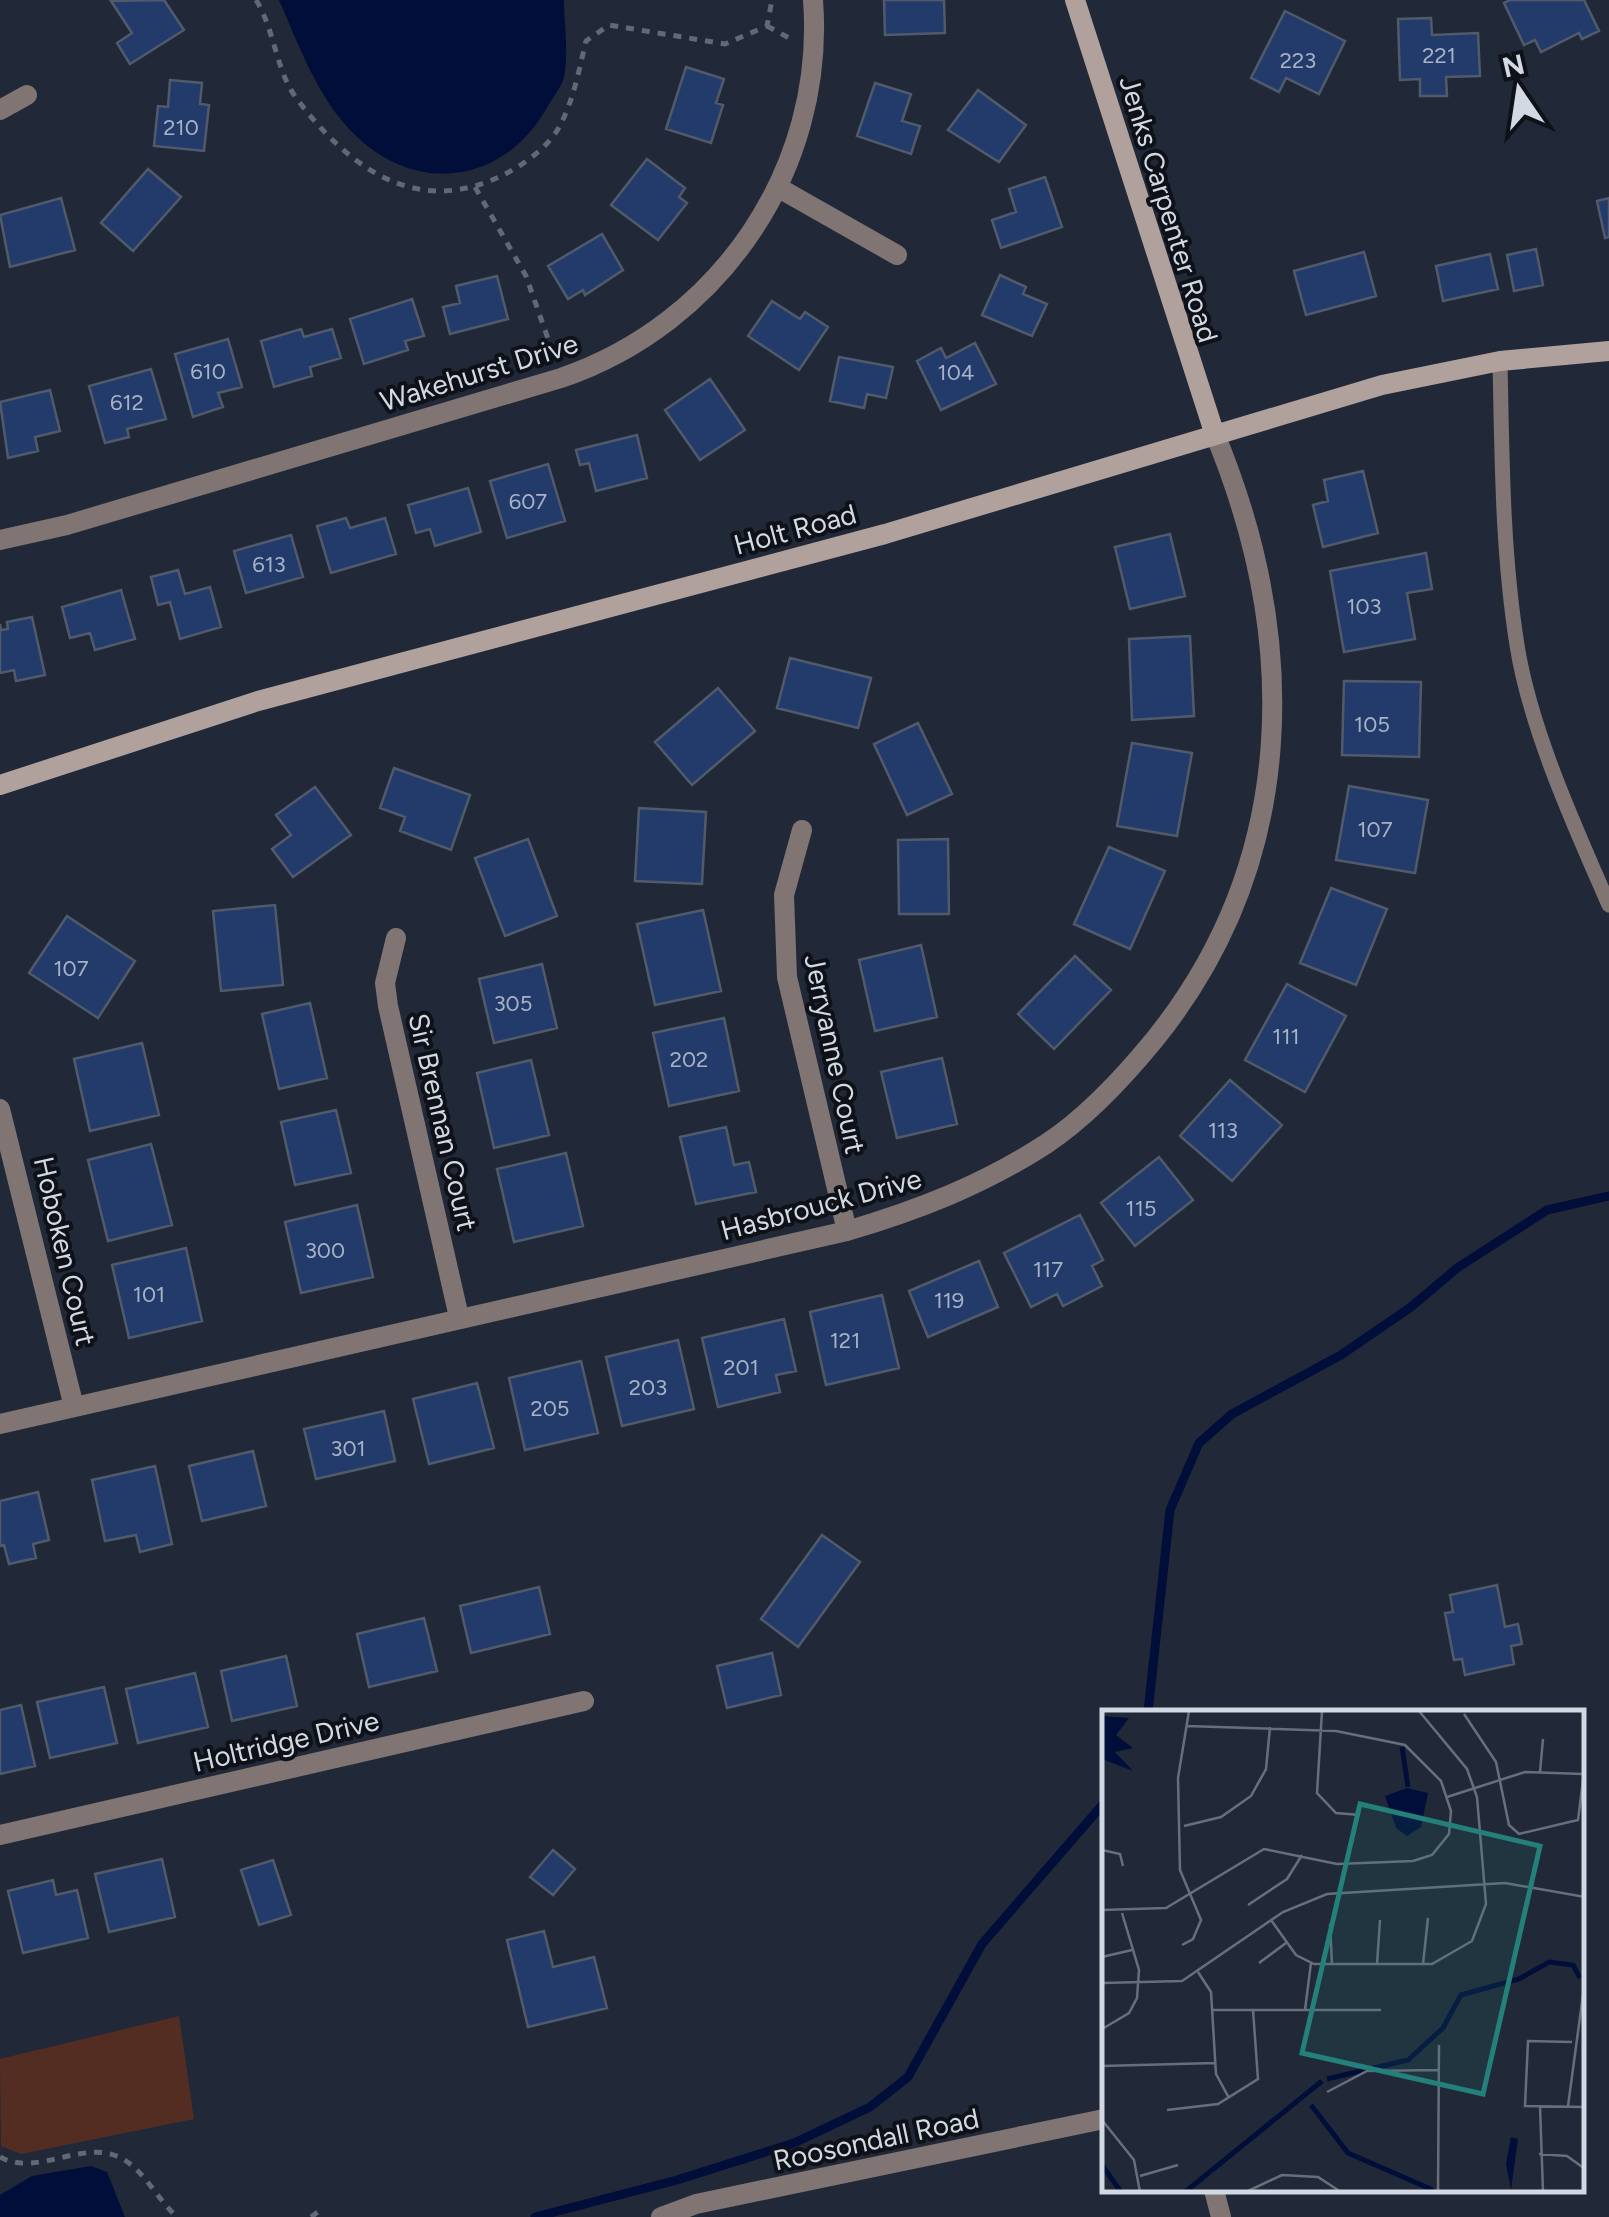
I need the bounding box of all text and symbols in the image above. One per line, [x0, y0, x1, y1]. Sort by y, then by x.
north arrow [1469, 40, 1569, 140]
house number: 221 [1422, 42, 1456, 69]
house number: 223 [1280, 47, 1316, 74]
text: N [1499, 47, 1528, 85]
street label: Jenks Carpenter Road [1112, 72, 1226, 346]
house number: 210 [163, 114, 199, 141]
street label: Wakehurst Drive [376, 326, 582, 418]
house number: 610 [190, 358, 226, 385]
house number: 104 [938, 359, 974, 386]
house number: 612 [110, 389, 144, 416]
house number: 607 [509, 488, 547, 515]
street label: Holt Road [730, 496, 860, 562]
house number: 613 [252, 551, 286, 578]
house number: 103 [1346, 593, 1382, 620]
house number: 105 [1354, 711, 1390, 738]
house number: 107 [1357, 816, 1393, 843]
street label: Jerryanne Court [797, 951, 873, 1157]
house number: 107 [53, 955, 89, 982]
house number: 305 [494, 990, 532, 1017]
street label: Sir Brennan Court [401, 1010, 485, 1234]
house number: 111 [1272, 1023, 1300, 1050]
house number: 202 [670, 1046, 708, 1073]
house number: 113 [1208, 1117, 1238, 1144]
street label: Hoboken Court [27, 1153, 103, 1349]
street label: Hasbrouck Drive [717, 1161, 925, 1247]
house number: 115 [1126, 1195, 1156, 1222]
house number: 300 [305, 1237, 345, 1264]
house number: 117 [1033, 1256, 1063, 1283]
house number: 101 [133, 1281, 165, 1308]
house number: 119 [934, 1287, 964, 1314]
house number: 121 [830, 1327, 860, 1354]
house number: 201 [723, 1354, 759, 1381]
house number: 203 [629, 1374, 667, 1401]
house number: 205 [530, 1395, 570, 1422]
house number: 301 [330, 1435, 366, 1462]
street label: Holtridge Drive [190, 1703, 382, 1779]
inset map [1102, 1710, 1584, 2192]
street label: Roosondall Road [770, 2101, 982, 2177]

